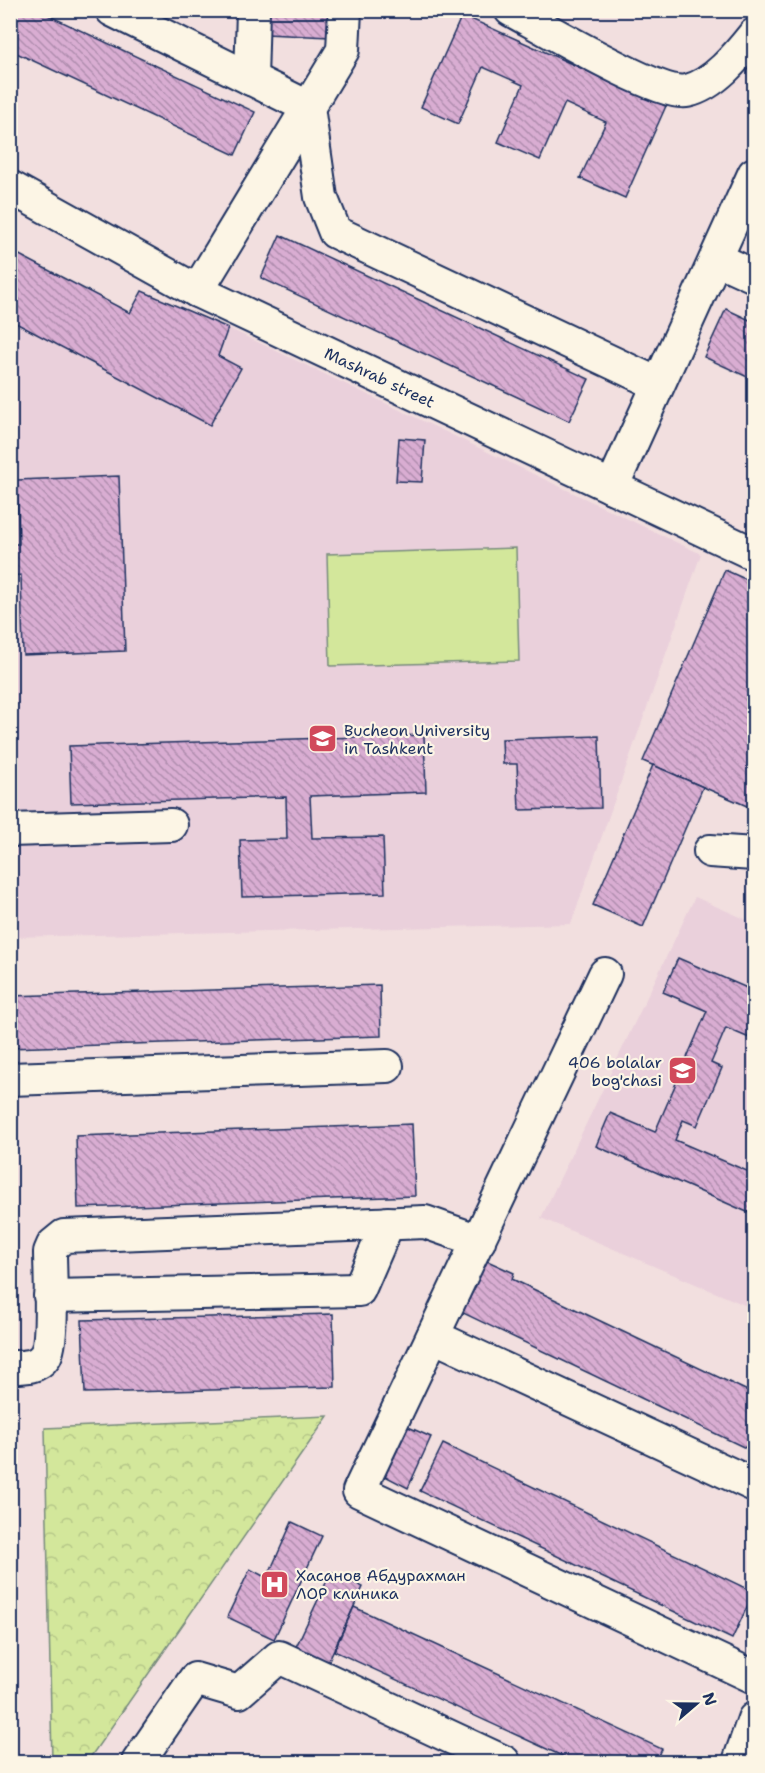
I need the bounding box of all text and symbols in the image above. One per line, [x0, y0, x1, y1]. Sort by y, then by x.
street label: Mashrab street [321, 343, 438, 413]
place label: Bucheon University in Tashkent [344, 720, 490, 759]
school or university icon: Bucheon University in Tashkent [307, 723, 339, 755]
place label: 406 bolalar bog'chasi [568, 1052, 662, 1091]
school or university icon: 406 bolalar bog'chasi [667, 1055, 699, 1087]
place label: Хасанов Абдурахман ЛОР клиника [296, 1565, 466, 1604]
hospital icon: Хасанов Абдурахман ЛОР клиника [259, 1568, 291, 1600]
north arrow [666, 1674, 726, 1734]
text: N [698, 1689, 722, 1709]

